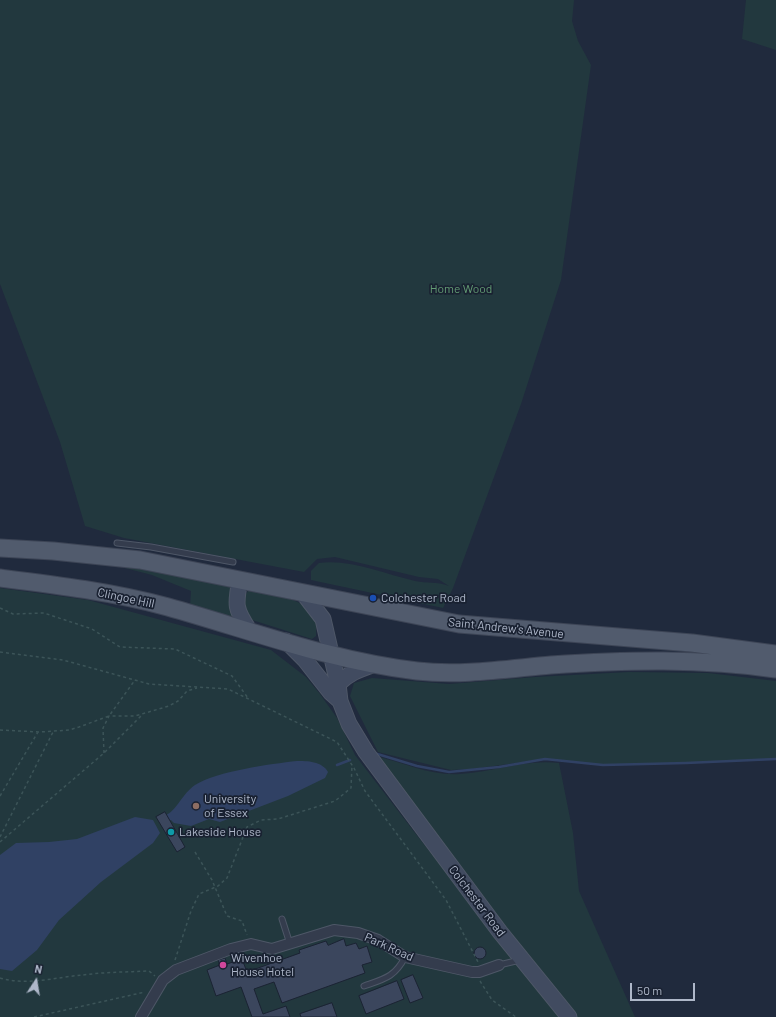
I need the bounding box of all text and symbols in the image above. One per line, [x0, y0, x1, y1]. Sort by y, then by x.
park label: Home Wood [430, 282, 492, 296]
street label: Clingoe Hill [96, 585, 156, 611]
place label: Colchester Road [381, 591, 466, 605]
marker: Colchester Road [368, 593, 378, 603]
street label: Saint Andrew's Avenue [447, 615, 565, 641]
place label: University of Essex [204, 792, 256, 820]
marker: University of Essex [191, 801, 201, 811]
place label: Lakeside House [179, 825, 261, 839]
marker: Lakeside House [166, 827, 176, 837]
street label: Colchester Road [446, 863, 508, 939]
street label: Park Road [362, 930, 416, 964]
place label: Wivenhoe House Hotel [231, 951, 294, 979]
marker: Wivenhoe House Hotel [218, 960, 228, 970]
north arrow [16, 961, 56, 1001]
text: N [34, 962, 44, 976]
scale bar [632, 975, 697, 1001]
text: 50 m [637, 983, 662, 997]

